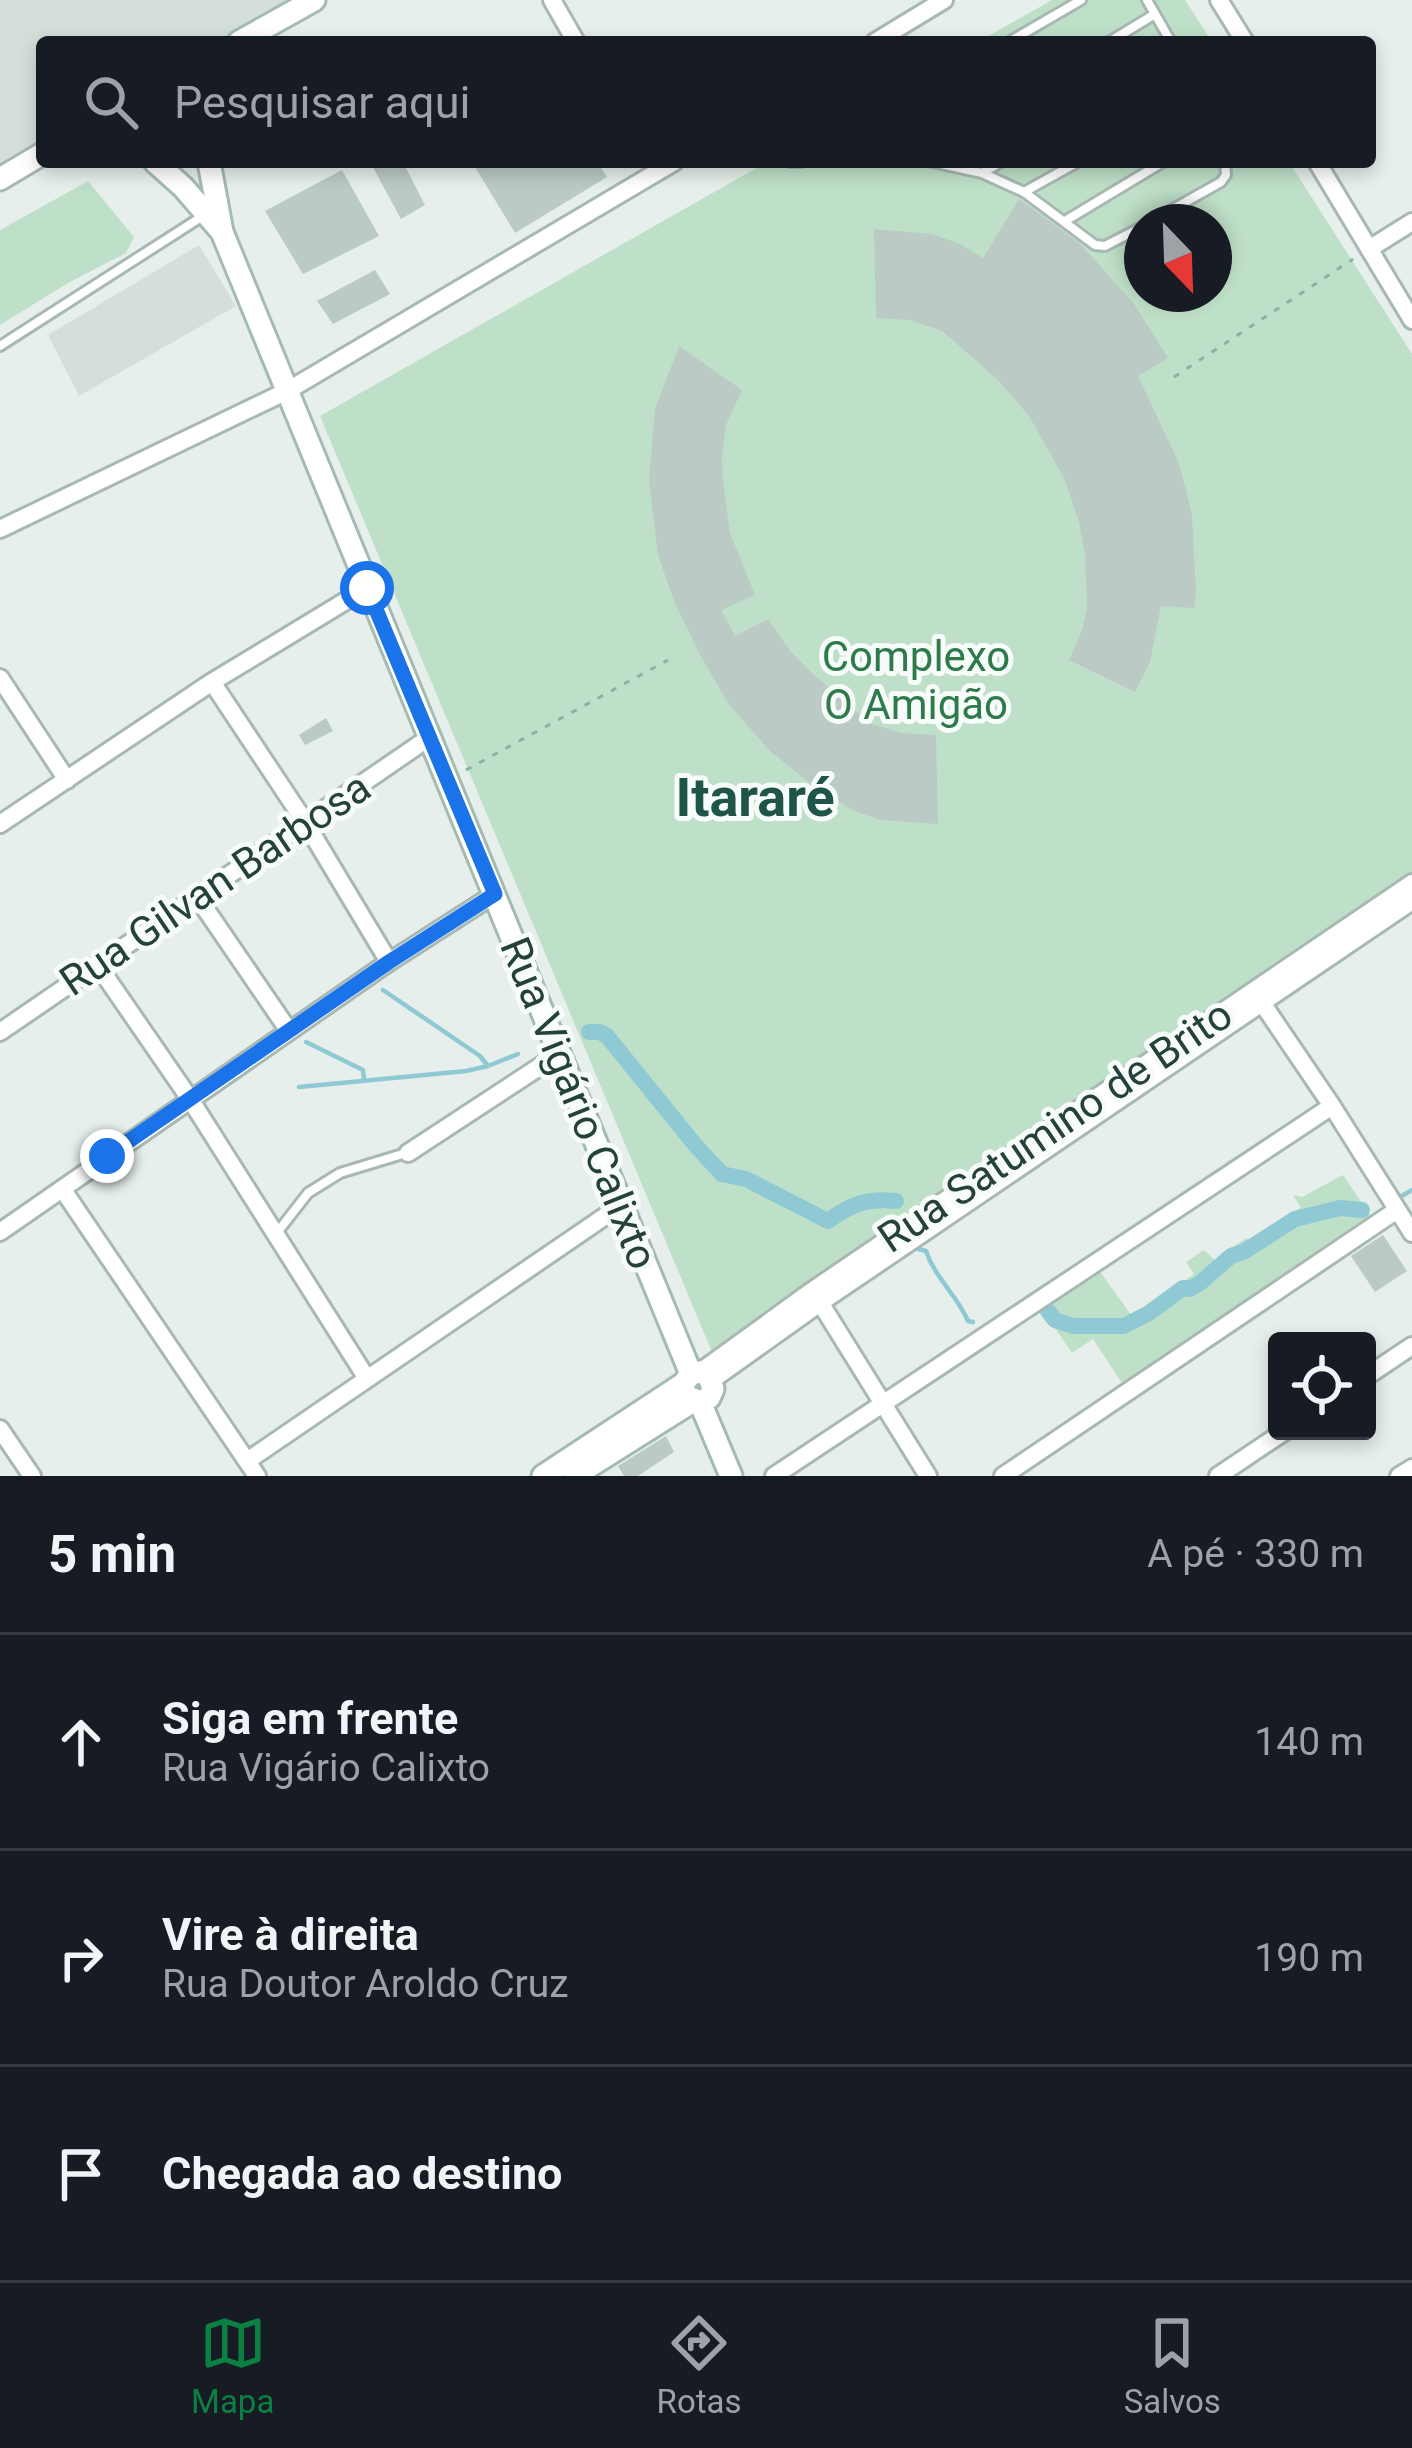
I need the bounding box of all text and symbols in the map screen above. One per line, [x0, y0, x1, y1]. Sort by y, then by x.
search box [36, 36, 1376, 168]
icon: search [78, 69, 144, 135]
text: Pesquisar aqui [174, 76, 470, 129]
north arrow [1124, 204, 1232, 312]
route start [340, 561, 394, 615]
park label: Complexo O Amigão [822, 632, 1010, 729]
street label: Rua Gilvan Barbosa [51, 762, 379, 1006]
district label: Itararé [675, 766, 835, 829]
street label: Rua Vigário Calixto [490, 930, 668, 1276]
street label: Rua Satumino de Brito [869, 989, 1241, 1263]
route end [80, 1129, 134, 1183]
map controls [1268, 1332, 1376, 1440]
button: locate [1268, 1332, 1376, 1440]
text: 5 min [48, 1525, 176, 1584]
text: A pé · 330 m [1147, 1531, 1364, 1577]
text: Siga em frente [162, 1692, 458, 1745]
icon: ahead [48, 1709, 114, 1775]
text: 140 m [1254, 1719, 1364, 1765]
text: Rua Vigário Calixto [162, 1745, 490, 1791]
text: Vire à direita [162, 1908, 419, 1961]
icon: right [48, 1925, 114, 1991]
text: 190 m [1254, 1935, 1364, 1981]
text: Rua Doutor Aroldo Cruz [162, 1961, 569, 2007]
icon: arrive [48, 2141, 114, 2207]
text: Chegada ao destino [162, 2147, 563, 2200]
tab: Mapa [191, 2310, 274, 2421]
tab: Rotas [657, 2310, 741, 2421]
tab: Salvos [1124, 2310, 1221, 2421]

